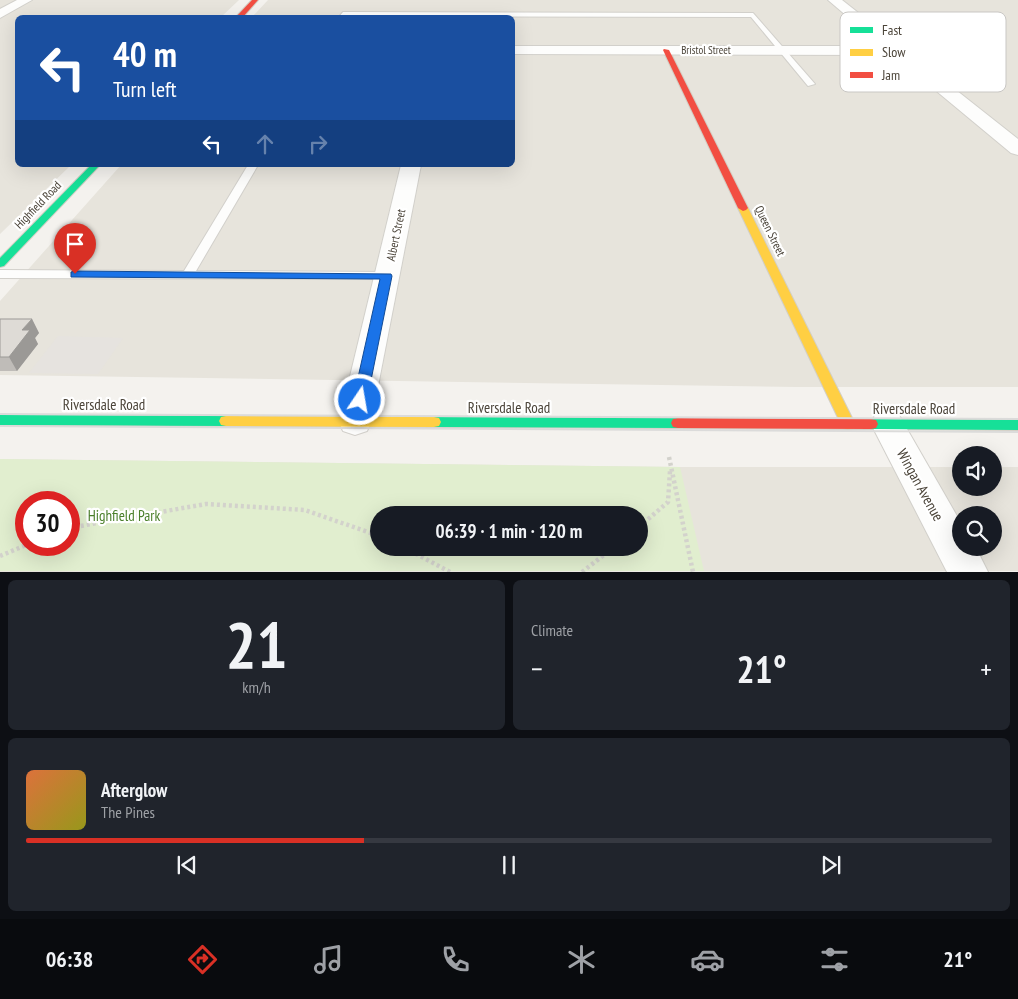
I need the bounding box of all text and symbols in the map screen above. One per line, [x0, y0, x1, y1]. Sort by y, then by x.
legend [840, 12, 1006, 92]
text: Fast [882, 21, 902, 39]
text: 40 m [113, 31, 177, 77]
icon: left [30, 35, 95, 100]
street label: Bristol Street [681, 43, 731, 57]
text: Slow [882, 43, 906, 61]
text: Jam [881, 66, 900, 84]
text: Turn left [113, 75, 177, 103]
icon: left [198, 130, 226, 158]
icon: ahead [251, 130, 279, 158]
icon: right [304, 130, 332, 158]
street label: Highfield Road [11, 178, 64, 232]
street label: Queen Street [752, 203, 789, 259]
street label: Albert Street [383, 207, 408, 262]
pin [54, 223, 96, 274]
icon: arrive [61, 230, 89, 258]
position arrow [333, 373, 385, 425]
street label: Riversdale Road [63, 395, 145, 414]
street label: Riversdale Road [468, 398, 550, 417]
street label: Riversdale Road [873, 399, 955, 418]
street label: Wingan Avenue [893, 445, 948, 524]
map controls [952, 446, 1002, 556]
button: sound [952, 446, 1002, 496]
speed limit sign: 30 [15, 491, 80, 556]
park label: Highfield Park [88, 506, 160, 525]
button: search [952, 506, 1002, 556]
text: 06:39 · 1 min · 120 m [436, 519, 582, 543]
text: 21 [225, 602, 288, 686]
text: Climate [531, 620, 573, 640]
text: 21° [736, 644, 787, 693]
text: − [531, 650, 543, 687]
text: + [980, 650, 992, 687]
text: km/h [242, 677, 271, 697]
text: Afterglow [101, 778, 167, 802]
text: The Pines [101, 802, 155, 822]
icon: previous [173, 851, 201, 879]
icon: pause [495, 851, 523, 879]
icon: next [817, 851, 845, 879]
icon: directions [185, 942, 220, 977]
icon: music [311, 942, 346, 977]
icon: phone [438, 942, 473, 977]
icon: climate [564, 942, 599, 977]
icon: car [690, 942, 725, 977]
icon: filters [817, 942, 852, 977]
text: 06:38 [46, 945, 93, 973]
text: 21° [943, 945, 972, 973]

